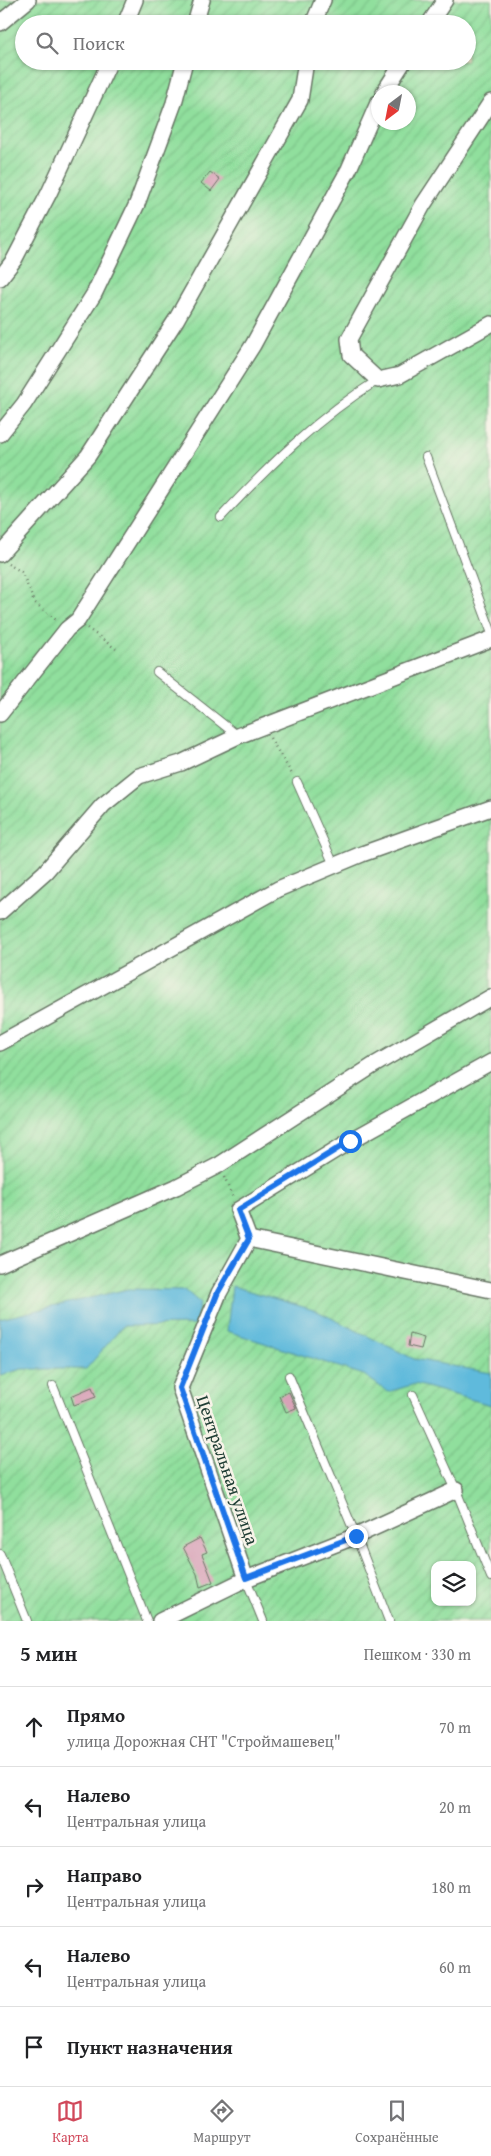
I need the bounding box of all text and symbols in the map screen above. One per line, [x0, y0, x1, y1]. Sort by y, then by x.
search box [15, 15, 476, 70]
icon: search [33, 29, 61, 57]
text: Поиск [73, 29, 125, 57]
north arrow [371, 85, 416, 130]
route start [339, 1130, 362, 1153]
street label: Центральная улица [190, 1392, 266, 1549]
route end [345, 1525, 368, 1548]
map controls [431, 1561, 476, 1606]
button: layers [431, 1561, 476, 1606]
text: 5 мин [20, 1638, 77, 1669]
text: Пешком · 330 m [364, 1642, 471, 1666]
text: Прямо [67, 1701, 125, 1729]
icon: ahead [20, 1713, 48, 1741]
text: 70 m [439, 1715, 471, 1739]
text: улица Дорожная СНТ "Строймашевец" [67, 1729, 341, 1753]
text: Налево [67, 1781, 130, 1809]
icon: left [20, 1793, 48, 1821]
text: 20 m [439, 1795, 471, 1819]
text: Центральная улица [67, 1809, 206, 1833]
text: Направо [67, 1861, 142, 1889]
icon: right [20, 1873, 48, 1901]
text: 180 m [431, 1875, 471, 1899]
text: Центральная улица [67, 1889, 206, 1913]
text: Налево [67, 1941, 130, 1969]
icon: left [20, 1953, 48, 1981]
text: 60 m [439, 1955, 471, 1979]
text: Центральная улица [67, 1969, 206, 1993]
icon: arrive [20, 2033, 48, 2061]
text: Пункт назначения [67, 2033, 233, 2061]
tab: Карта [52, 2097, 89, 2147]
tab: Маршрут [193, 2097, 251, 2147]
tab: Сохранённые [355, 2097, 439, 2147]

